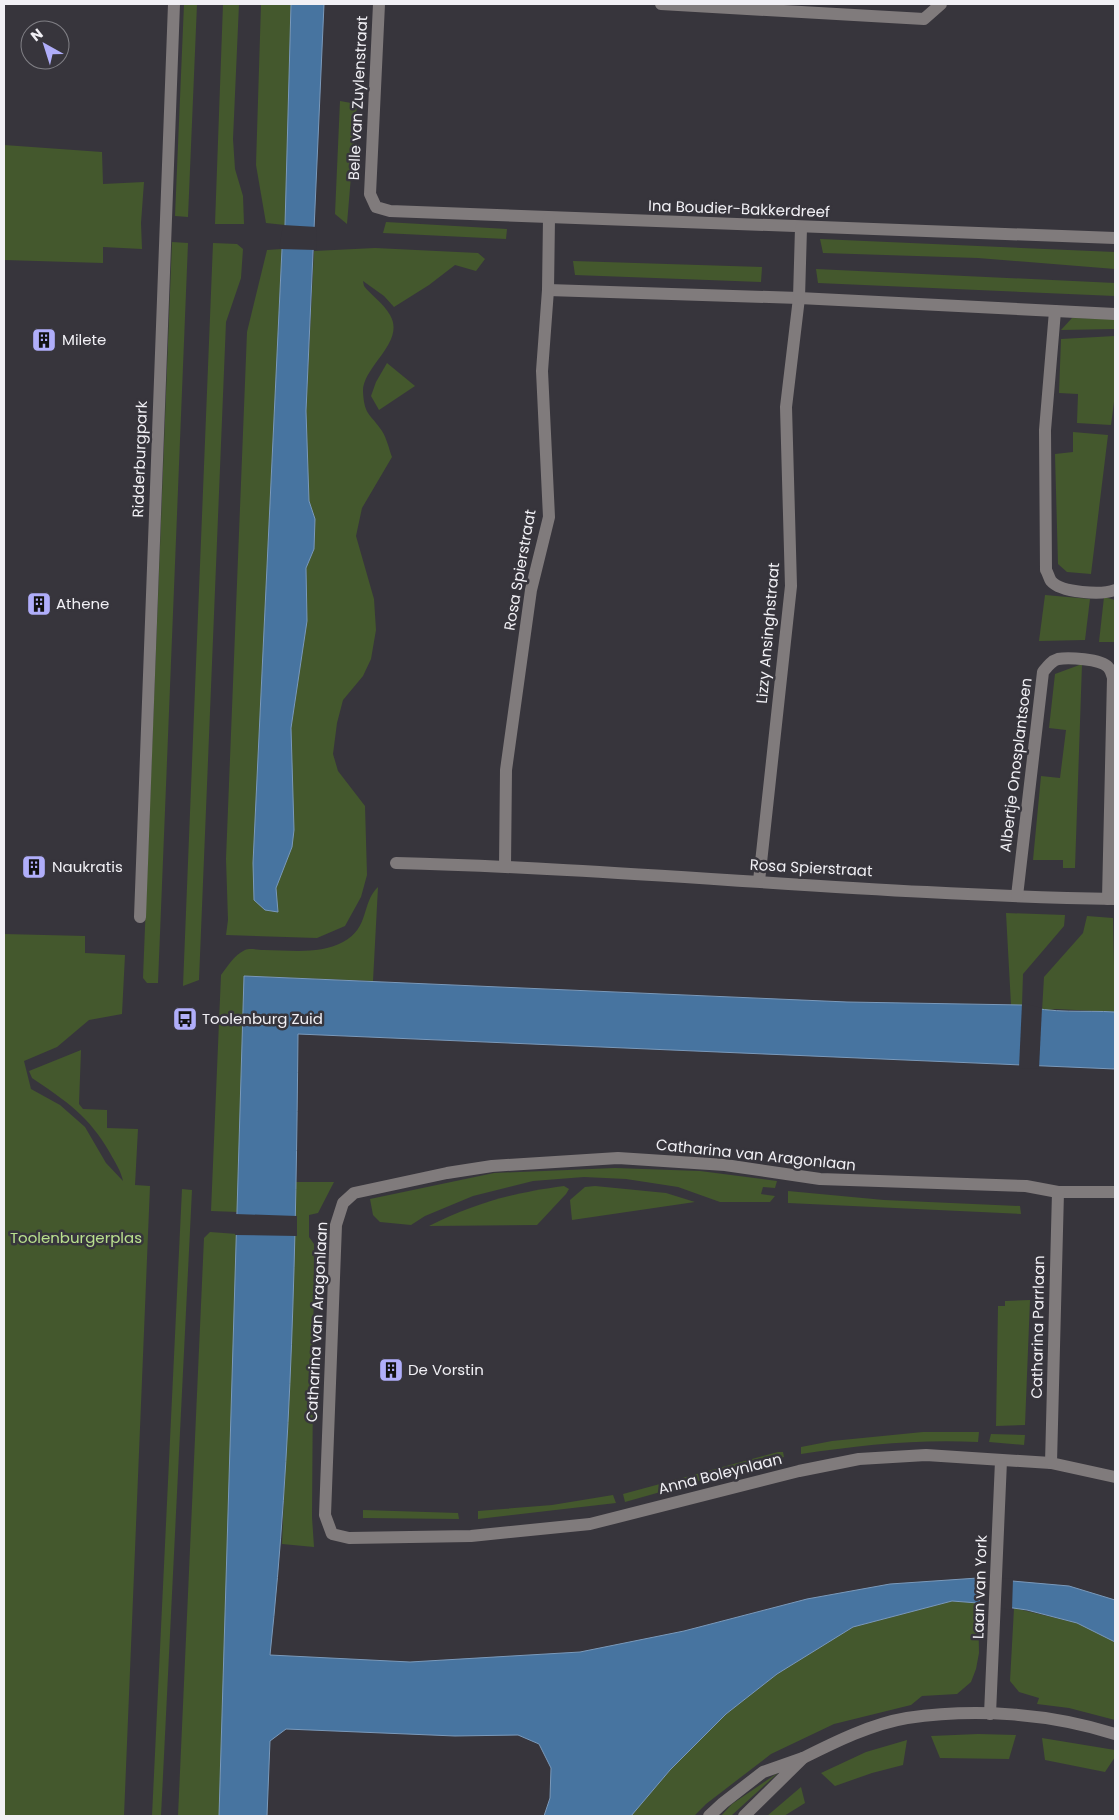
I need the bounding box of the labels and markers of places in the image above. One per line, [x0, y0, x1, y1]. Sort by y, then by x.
building icon: Milete [31, 327, 57, 353]
place label: Milete [62, 329, 106, 350]
building icon: Athene [26, 591, 52, 617]
place label: Athene [56, 593, 109, 614]
building icon: Naukratis [21, 854, 47, 880]
place label: Naukratis [52, 856, 123, 877]
bus stop icon: Toolenburg Zuid [172, 1006, 198, 1032]
place label: Toolenburg Zuid [202, 1008, 323, 1029]
building icon: De Vorstin [378, 1357, 404, 1383]
place label: De Vorstin [408, 1359, 484, 1380]

